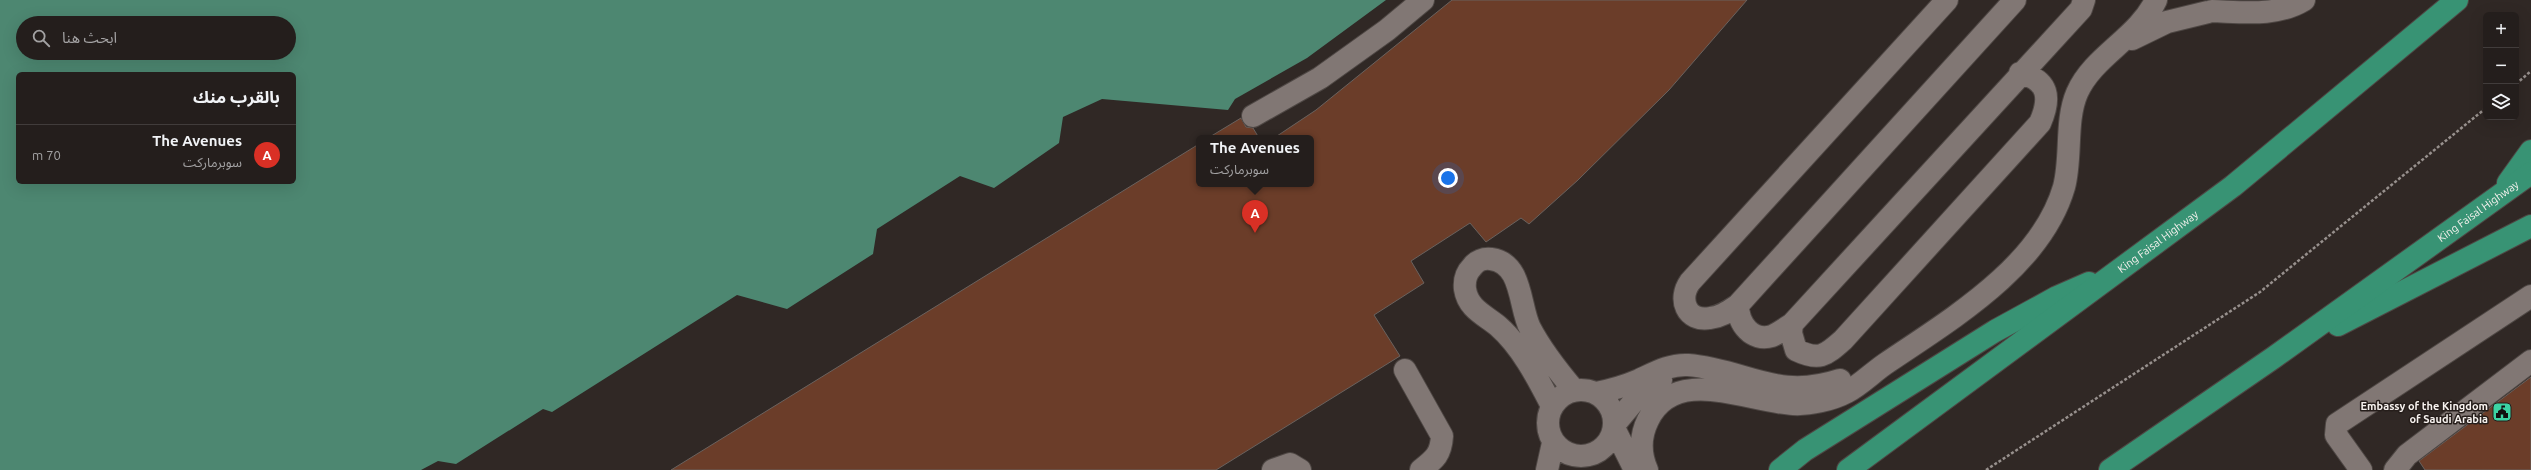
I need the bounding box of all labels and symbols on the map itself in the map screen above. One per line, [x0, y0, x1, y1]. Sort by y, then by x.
your location [1438, 168, 1458, 188]
street label: King Faisal Highway [2435, 178, 2521, 244]
pin: A [1242, 200, 1268, 233]
street label: King Faisal Highway [2115, 207, 2201, 275]
place label: Embassy of the Kingdom of Saudi Arabia [2361, 400, 2488, 425]
public building icon: Embassy of the Kingdom of Saudi Arabia [2491, 401, 2513, 423]

